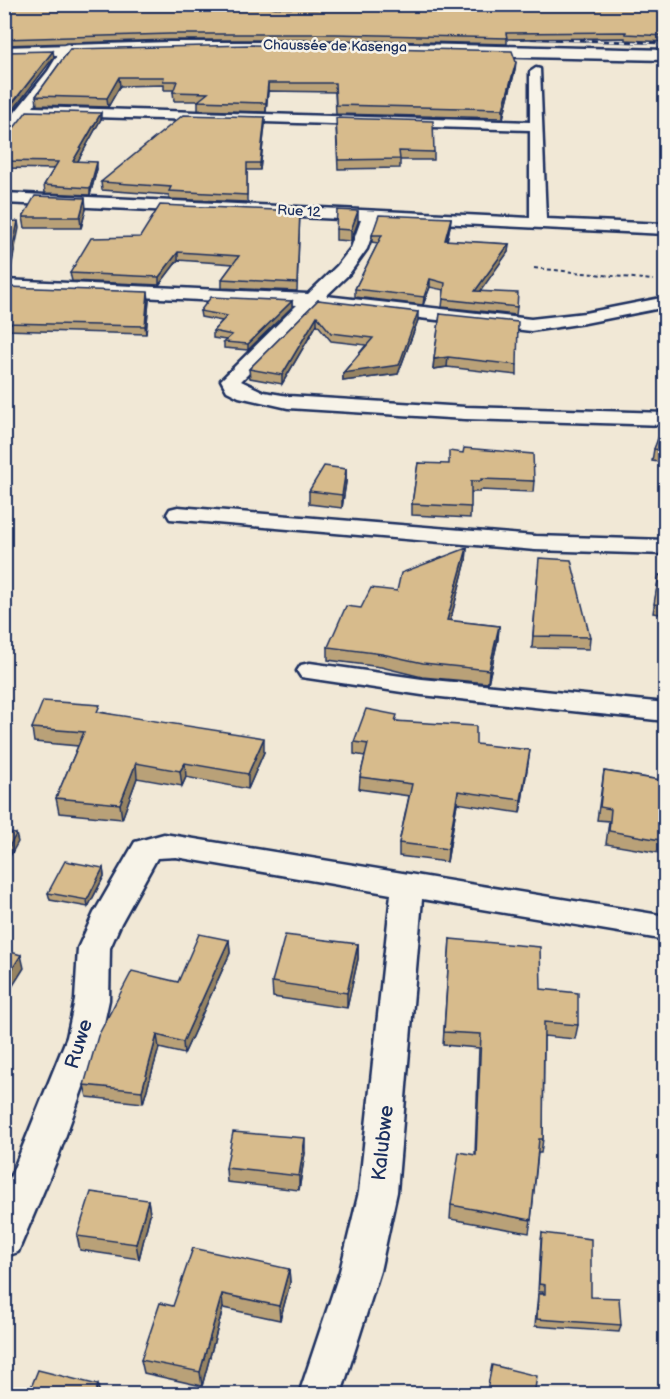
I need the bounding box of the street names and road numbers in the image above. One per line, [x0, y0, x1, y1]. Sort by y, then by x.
street label: Chaussée de Kasenga [263, 36, 407, 56]
street label: Rue 12 [277, 201, 322, 221]
street label: Ruwe [60, 1016, 98, 1072]
street label: Kalubwe [367, 1104, 399, 1182]

